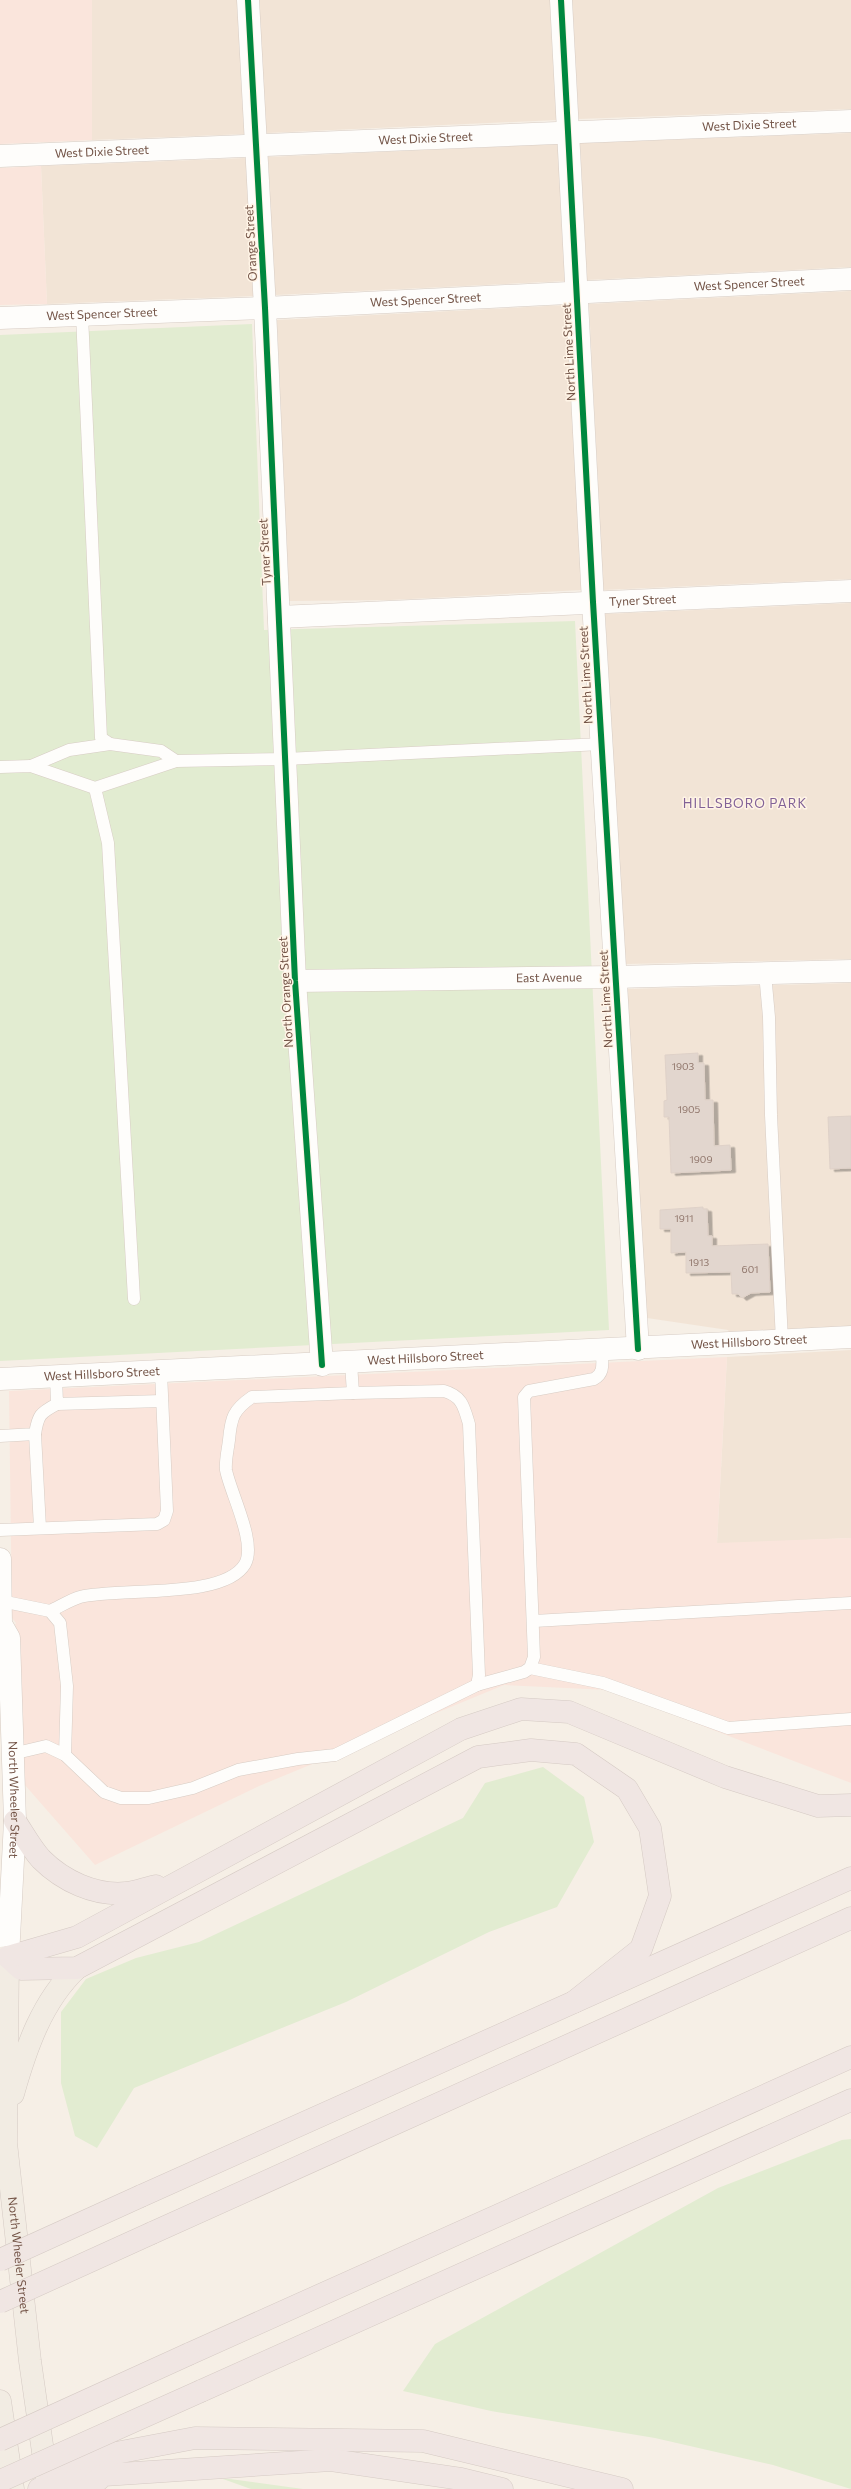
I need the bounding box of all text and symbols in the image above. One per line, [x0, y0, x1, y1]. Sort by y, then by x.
street label: West Dixie Street [702, 115, 797, 133]
street label: West Dixie Street [378, 129, 473, 146]
street label: West Dixie Street [54, 142, 149, 160]
street label: Orange Street [241, 204, 259, 282]
street label: West Spencer Street [693, 273, 805, 293]
street label: West Spencer Street [370, 289, 481, 309]
street label: North Lime Street [558, 303, 578, 401]
street label: West Spencer Street [46, 304, 158, 322]
street label: Tyner Street [255, 518, 273, 586]
street label: Tyner Street [609, 591, 677, 608]
street label: North Lime Street [575, 626, 595, 724]
district label: HILLSBORO PARK [683, 795, 807, 811]
street label: North Orange Street [275, 936, 295, 1048]
street label: North Lime Street [595, 950, 615, 1048]
street label: East Avenue [516, 969, 582, 984]
house number: 1903 [672, 1060, 695, 1072]
house number: 1905 [678, 1103, 701, 1115]
house number: 1909 [690, 1153, 712, 1165]
house number: 1911 [675, 1212, 693, 1224]
house number: 1913 [689, 1256, 709, 1268]
house number: 601 [742, 1263, 758, 1275]
street label: West Hillsboro Street [691, 1331, 808, 1351]
street label: West Hillsboro Street [367, 1347, 484, 1367]
street label: West Hillsboro Street [43, 1363, 160, 1383]
street label: North Wheeler Street [6, 1741, 23, 1859]
street label: North Wheeler Street [6, 2196, 33, 2314]

